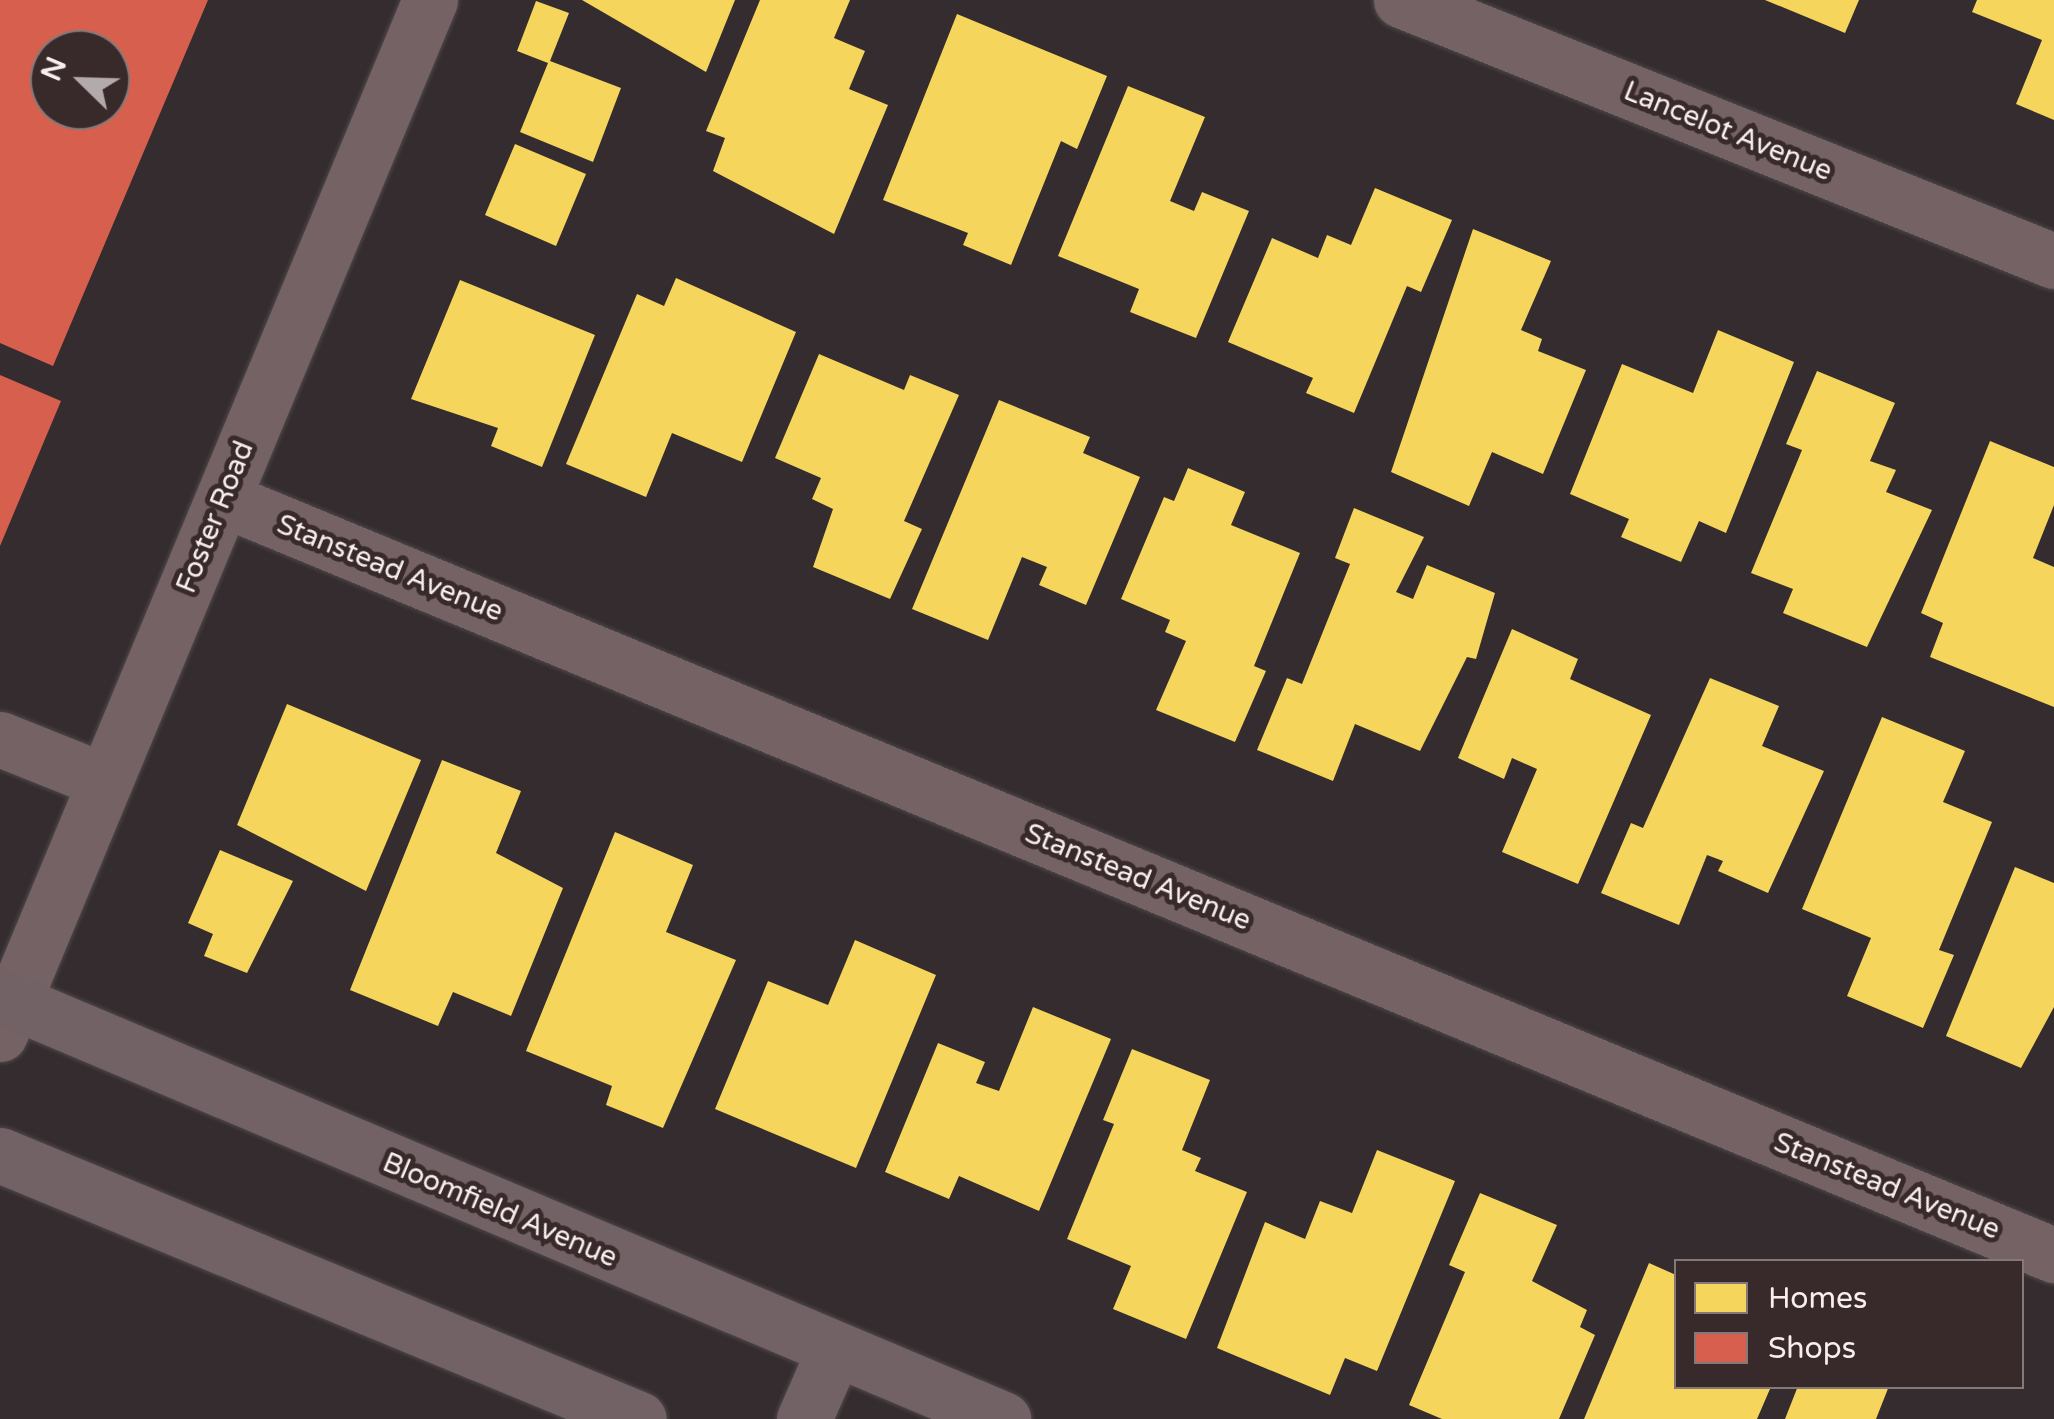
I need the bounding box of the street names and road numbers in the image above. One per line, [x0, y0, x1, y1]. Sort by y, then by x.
street label: Lancelot Avenue [1619, 74, 1837, 188]
street label: Foster Road [169, 436, 261, 598]
street label: Stanstead Avenue [272, 507, 508, 629]
street label: Stanstead Avenue [1020, 816, 1256, 938]
street label: Stanstead Avenue [1769, 1125, 2005, 1247]
street label: Bloomfield Avenue [378, 1145, 622, 1275]

